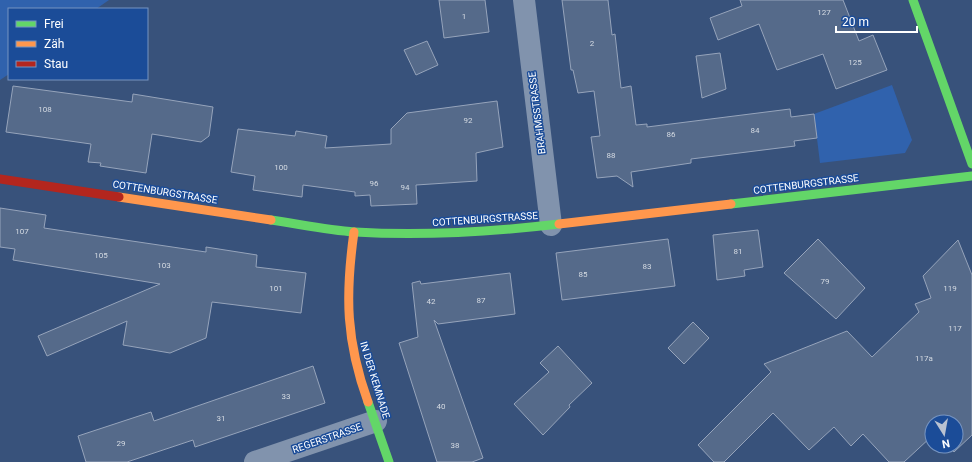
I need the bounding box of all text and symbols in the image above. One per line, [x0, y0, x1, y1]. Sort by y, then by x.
legend [8, 8, 148, 80]
house number: 127 [817, 8, 831, 17]
scale bar [836, 8, 917, 34]
house number: 1 [462, 12, 466, 21]
text: 20 m [842, 15, 869, 29]
text: Frei [44, 17, 64, 31]
text: Zäh [44, 37, 64, 51]
house number: 2 [590, 39, 595, 48]
text: Stau [44, 57, 68, 71]
house number: 125 [848, 58, 862, 67]
street label: BRAHMSSTRASSE [526, 71, 548, 155]
house number: 108 [38, 105, 52, 114]
house number: 92 [464, 116, 473, 125]
house number: 84 [751, 126, 760, 135]
house number: 86 [667, 130, 676, 139]
house number: 88 [607, 151, 616, 160]
house number: 100 [274, 163, 288, 172]
street label: COTTENBURGSTRASSE [753, 172, 860, 196]
street label: COTTENBURGSTRASSE [112, 178, 218, 206]
house number: 96 [370, 179, 379, 188]
house number: 94 [401, 183, 410, 192]
street label: COTTENBURGSTRASSE [432, 210, 539, 228]
house number: 107 [15, 227, 29, 236]
house number: 81 [734, 247, 743, 256]
house number: 105 [94, 251, 108, 260]
house number: 103 [157, 261, 171, 270]
house number: 83 [643, 262, 652, 271]
house number: 85 [579, 270, 588, 279]
house number: 79 [821, 277, 830, 286]
house number: 101 [269, 284, 283, 293]
house number: 119 [943, 284, 957, 293]
house number: 87 [477, 296, 486, 305]
house number: 42 [427, 297, 436, 306]
house number: 117 [948, 324, 962, 333]
street label: IN DER KEMNADE [358, 340, 392, 420]
house number: 117a [915, 354, 933, 363]
house number: 33 [282, 392, 291, 401]
house number: 40 [437, 402, 446, 411]
house number: 31 [217, 414, 226, 423]
north arrow [924, 414, 964, 454]
street label: REGERSTRASSE [291, 421, 363, 455]
text: N [941, 436, 951, 450]
house number: 29 [117, 439, 126, 448]
house number: 38 [451, 441, 460, 450]

